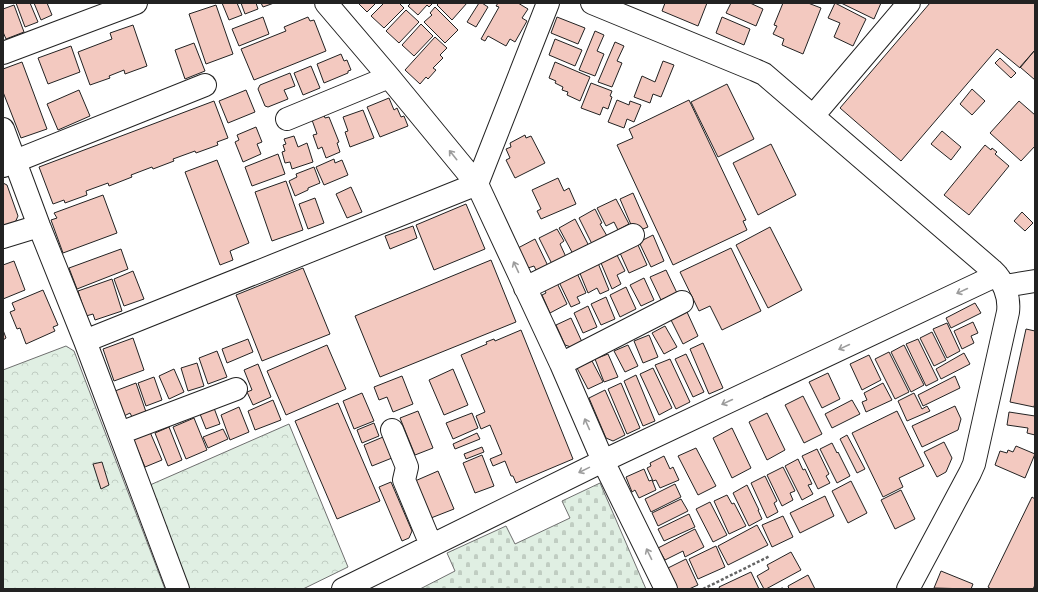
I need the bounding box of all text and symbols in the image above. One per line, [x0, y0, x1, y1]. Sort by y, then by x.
one-way arrow [448, 149, 457, 160]
one-way arrow [512, 262, 519, 274]
one-way arrow [956, 288, 968, 295]
one-way arrow [839, 344, 851, 351]
one-way arrow [721, 399, 733, 406]
one-way arrow [583, 418, 590, 430]
one-way arrow [578, 467, 590, 474]
one-way arrow [645, 548, 652, 560]

